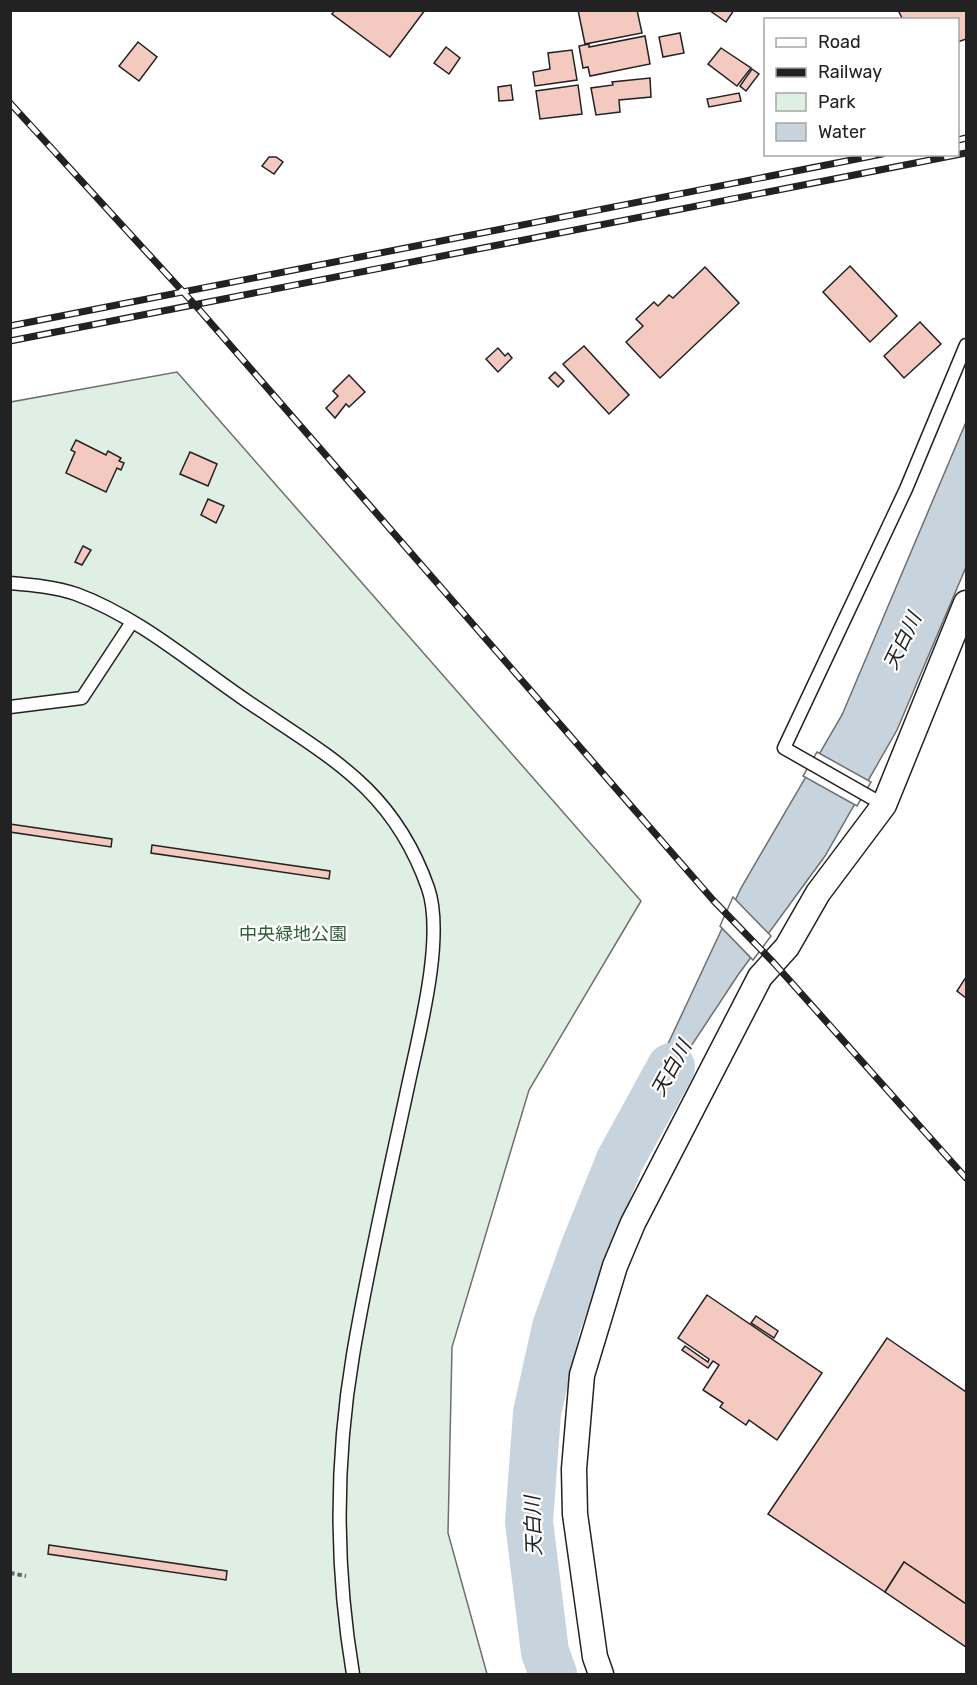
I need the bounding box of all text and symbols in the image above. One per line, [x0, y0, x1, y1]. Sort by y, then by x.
legend [764, 18, 959, 156]
text: Road [818, 31, 861, 53]
text: Railway [818, 61, 882, 83]
text: Park [818, 91, 856, 113]
text: Water [818, 121, 866, 143]
water label: 天白川 [878, 607, 927, 673]
park label: 中央緑地公園 [239, 923, 347, 945]
water label: 天白川 [646, 1034, 697, 1100]
water label: 天白川 [520, 1494, 546, 1556]

